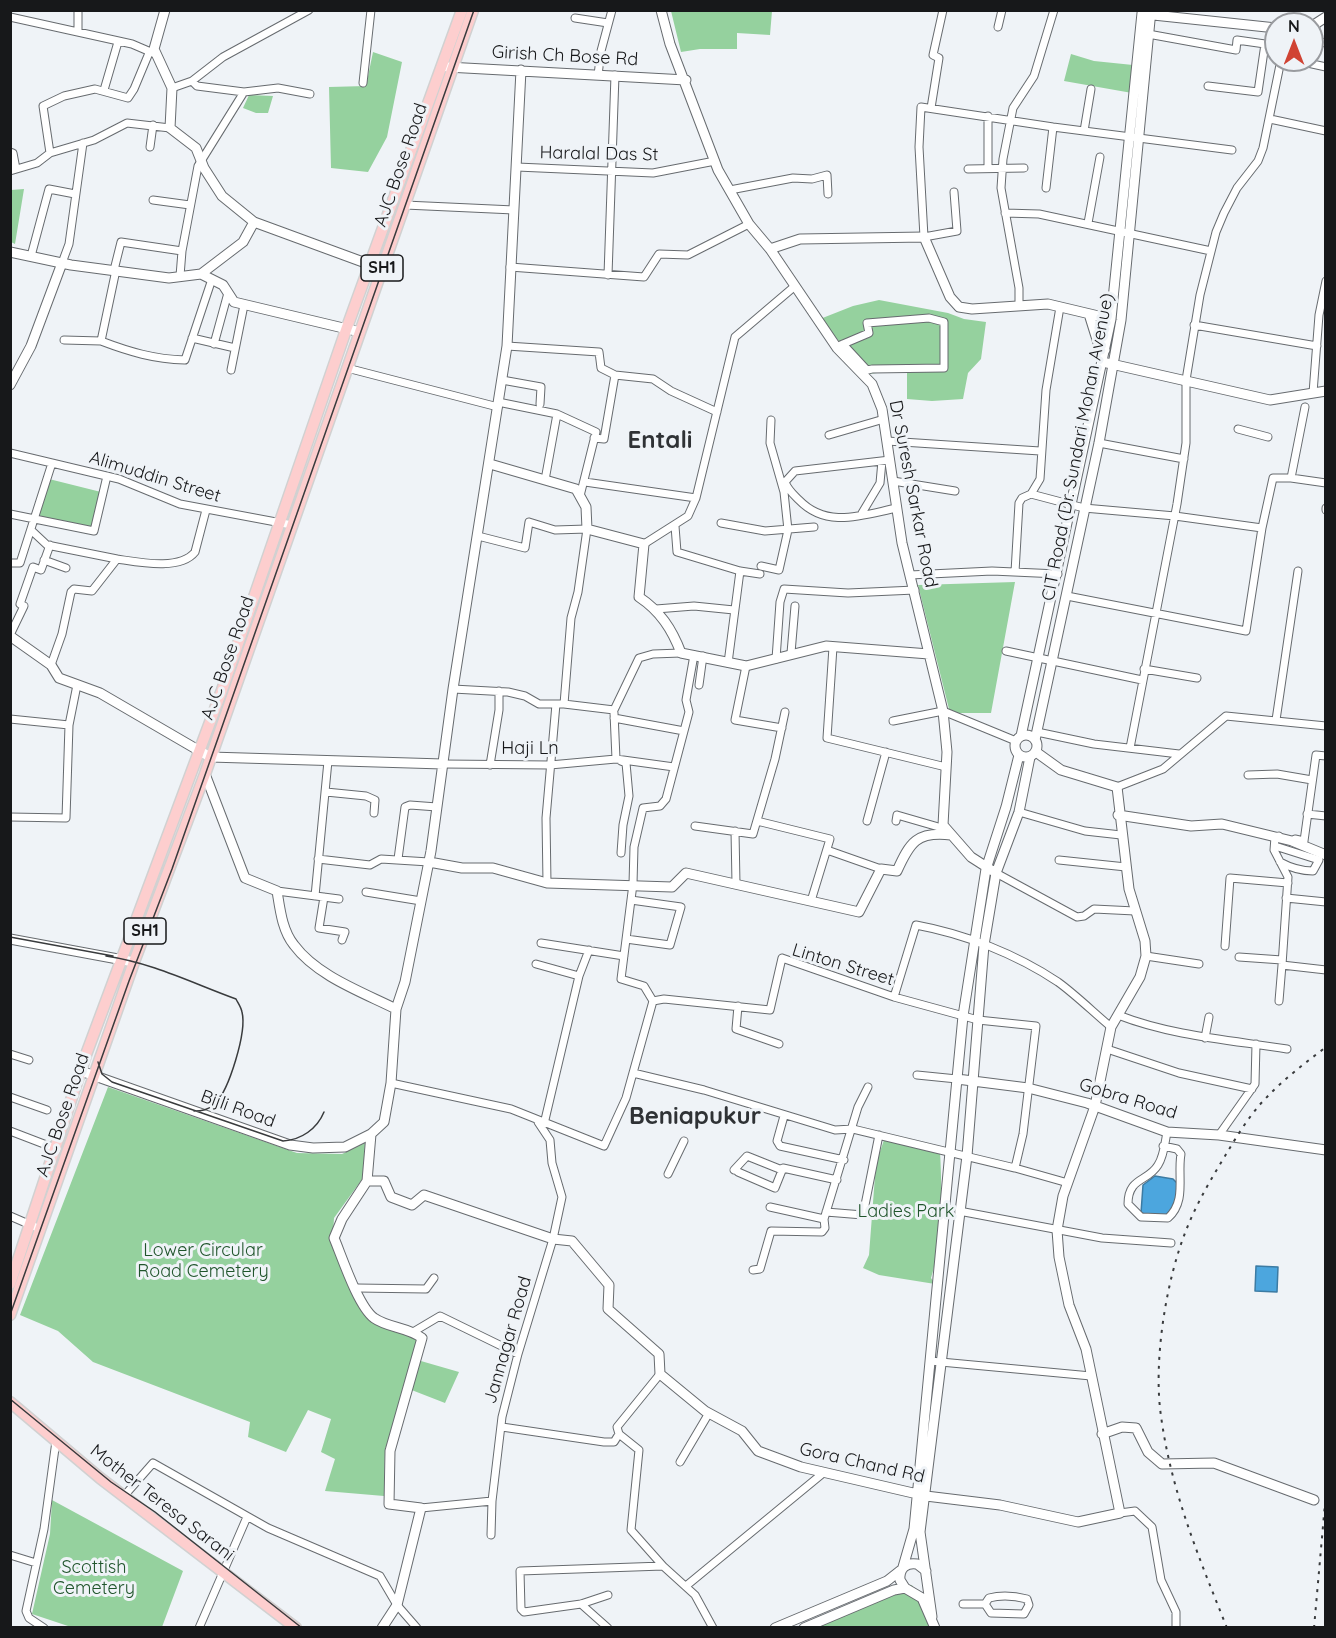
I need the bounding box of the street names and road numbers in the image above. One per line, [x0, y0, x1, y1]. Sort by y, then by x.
street label: Girish Ch Bose Rd [491, 41, 639, 71]
street label: AJC Bose Road [370, 100, 432, 230]
street label: Haralal Das St [539, 142, 659, 166]
road number: SH1 [361, 255, 403, 281]
street label: CIT Road (Dr. Sundari Mohan Avenue) [1038, 291, 1118, 603]
street label: Dr Suresh Sarkar Road [884, 399, 942, 589]
street label: Alimuddin Street [87, 447, 223, 507]
street label: AJC Bose Road [197, 593, 259, 723]
street label: Haji Ln [501, 738, 559, 760]
road number: SH1 [124, 918, 166, 944]
street label: Linton Street [790, 939, 896, 991]
street label: AJC Bose Road [32, 1050, 94, 1180]
street label: Gobra Road [1076, 1074, 1180, 1124]
street label: Bijli Road [198, 1086, 278, 1132]
street label: Jannagar Road [479, 1274, 537, 1406]
street label: Gora Chand Rd [797, 1438, 927, 1488]
street label: Mother Teresa Sarani [86, 1440, 238, 1566]

